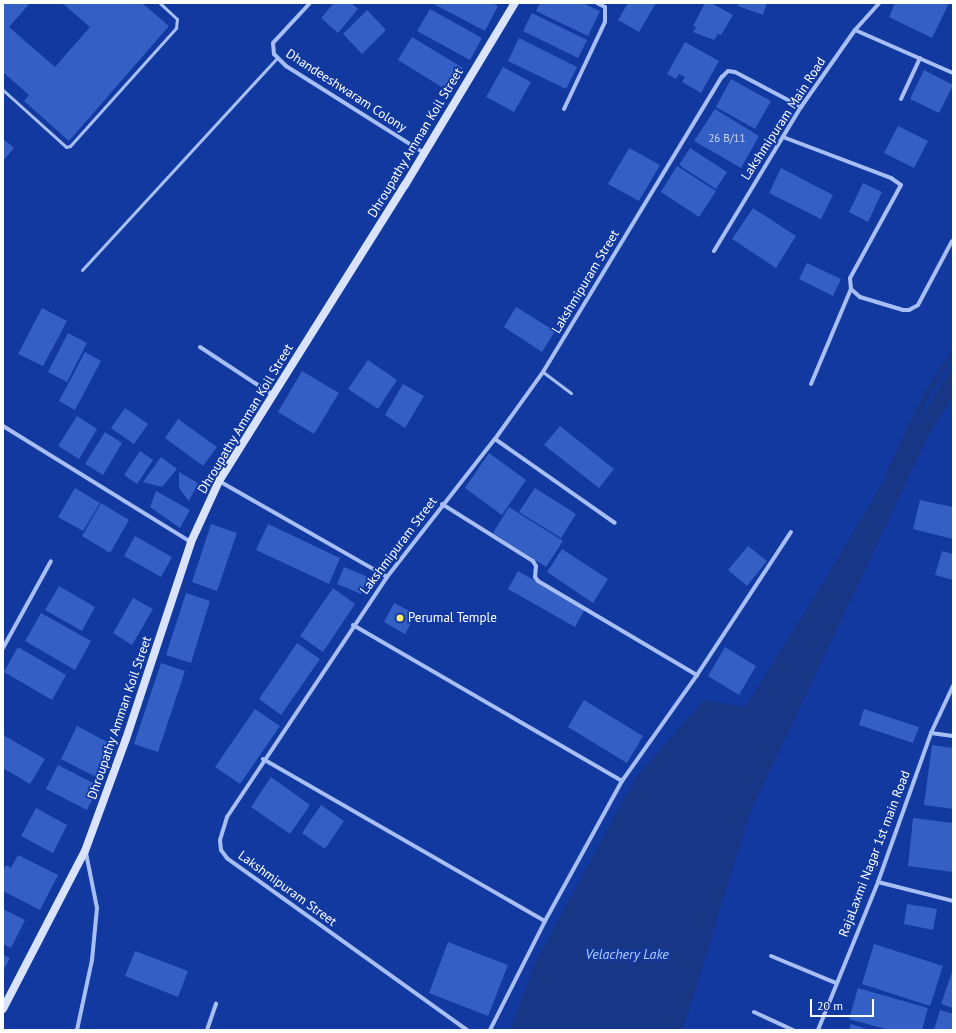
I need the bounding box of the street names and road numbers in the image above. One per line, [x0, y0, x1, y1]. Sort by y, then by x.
street label: Dhandeeshwaram Colony [283, 46, 409, 136]
street label: Lakshmipuram Main Road [739, 55, 829, 183]
street label: Dhroupathy Amman Koil Street [365, 65, 467, 221]
street label: Lakshmipuram Street [549, 227, 623, 337]
street label: Dhroupathy Amman Koil Street [195, 341, 297, 497]
street label: Lakshmipuram Street [357, 494, 441, 598]
street label: Dhroupathy Amman Koil Street [85, 634, 155, 802]
street label: RajaLaxmi Nagar 1st main Road [836, 769, 914, 939]
street label: Lakshmipuram Street [235, 848, 339, 930]

